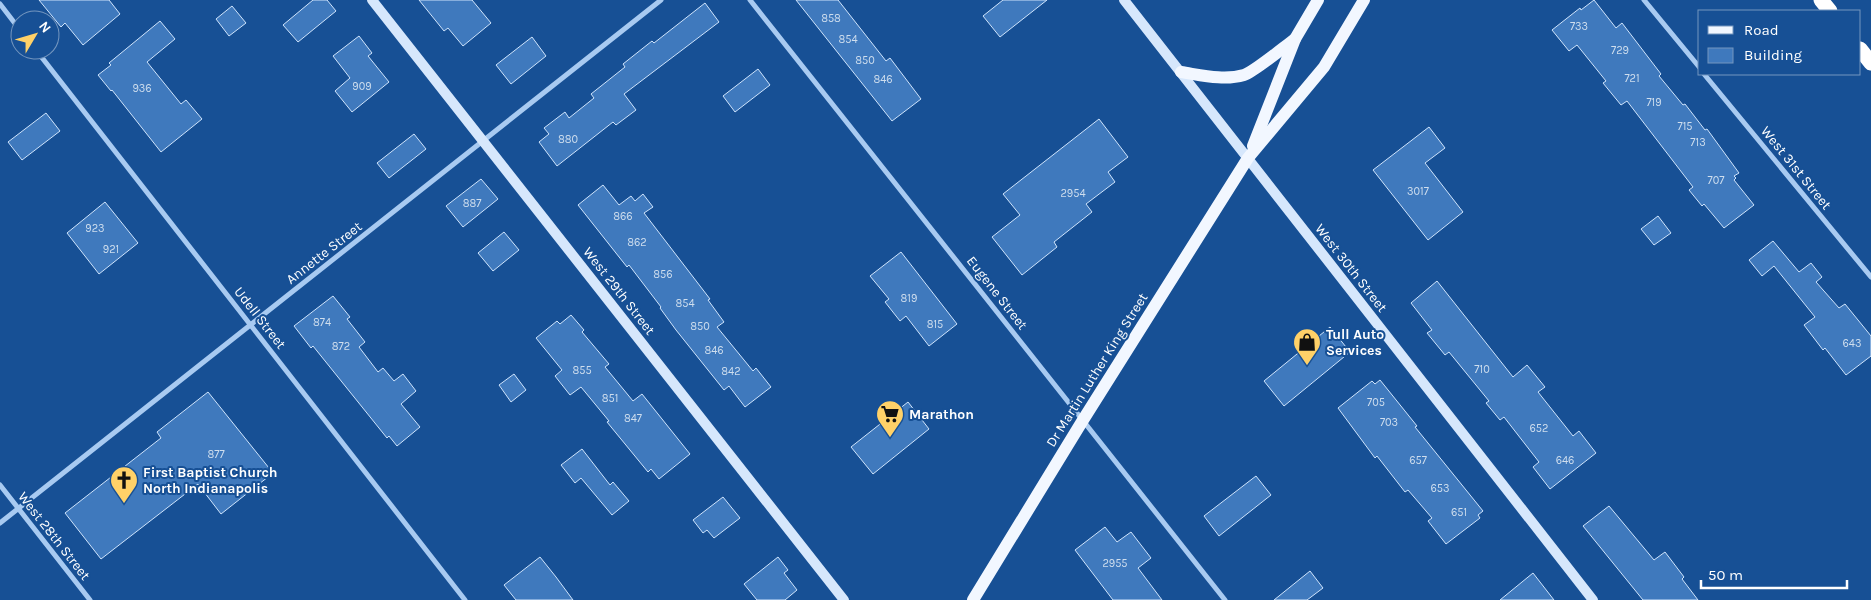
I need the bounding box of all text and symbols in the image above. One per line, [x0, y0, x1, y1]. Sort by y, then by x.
north arrow [10, 10, 60, 60]
legend [1698, 10, 1861, 75]
house number: 858 [821, 12, 841, 25]
text: N [35, 18, 55, 36]
house number: 733 [1570, 20, 1588, 33]
text: Road [1744, 21, 1779, 39]
house number: 854 [838, 33, 858, 46]
house number: 729 [1611, 44, 1629, 57]
text: Building [1744, 46, 1802, 64]
house number: 850 [855, 54, 875, 67]
house number: 721 [1624, 72, 1640, 85]
house number: 846 [873, 73, 893, 86]
house number: 909 [352, 80, 372, 93]
house number: 936 [132, 82, 152, 95]
house number: 719 [1646, 96, 1662, 109]
house number: 715 [1677, 120, 1693, 133]
street label: West 31st Street [1757, 123, 1835, 213]
house number: 880 [558, 133, 578, 146]
house number: 713 [1690, 136, 1706, 149]
house number: 707 [1708, 174, 1724, 187]
house number: 3017 [1407, 185, 1429, 198]
house number: 2954 [1060, 187, 1086, 200]
house number: 887 [463, 197, 481, 210]
house number: 866 [613, 210, 633, 223]
street label: Annette Street [283, 218, 365, 288]
street label: West 30th Street [1311, 221, 1391, 315]
house number: 923 [85, 222, 105, 235]
house number: 862 [627, 236, 647, 249]
house number: 921 [103, 243, 119, 256]
street label: West 29th Street [579, 244, 659, 338]
street label: Eugene Street [963, 253, 1031, 333]
house number: 856 [653, 268, 673, 281]
street label: Udell Street [230, 284, 290, 352]
street label: Dr Martin Luther King Street [1042, 290, 1152, 450]
house number: 819 [901, 292, 917, 305]
house number: 854 [675, 297, 695, 310]
house number: 874 [313, 316, 331, 329]
house number: 815 [927, 318, 943, 331]
house number: 850 [690, 320, 710, 333]
place label: Tull Auto Services [1326, 326, 1384, 359]
shop icon: Tull Auto Services [1292, 327, 1322, 366]
house number: 643 [1843, 337, 1861, 350]
house number: 872 [332, 340, 350, 353]
house number: 846 [704, 344, 724, 357]
house number: 710 [1474, 363, 1490, 376]
house number: 855 [572, 364, 592, 377]
house number: 842 [721, 365, 741, 378]
house number: 851 [602, 392, 618, 405]
house number: 705 [1367, 396, 1385, 409]
supermarket icon: Marathon [875, 399, 905, 438]
place label: Marathon [909, 406, 974, 423]
house number: 847 [624, 412, 642, 425]
house number: 703 [1380, 416, 1398, 429]
house number: 652 [1530, 422, 1548, 435]
house number: 877 [207, 448, 225, 461]
house number: 657 [1409, 454, 1427, 467]
house number: 646 [1556, 454, 1574, 467]
place label: First Baptist Church North Indianapolis [143, 464, 278, 497]
church icon: First Baptist Church North Indianapolis [109, 465, 139, 504]
house number: 653 [1430, 482, 1450, 495]
street label: West 28th Street [14, 488, 94, 584]
house number: 651 [1451, 506, 1467, 519]
house number: 2955 [1102, 557, 1128, 570]
scale bar [1701, 558, 1847, 590]
text: 50 m [1708, 566, 1743, 584]

